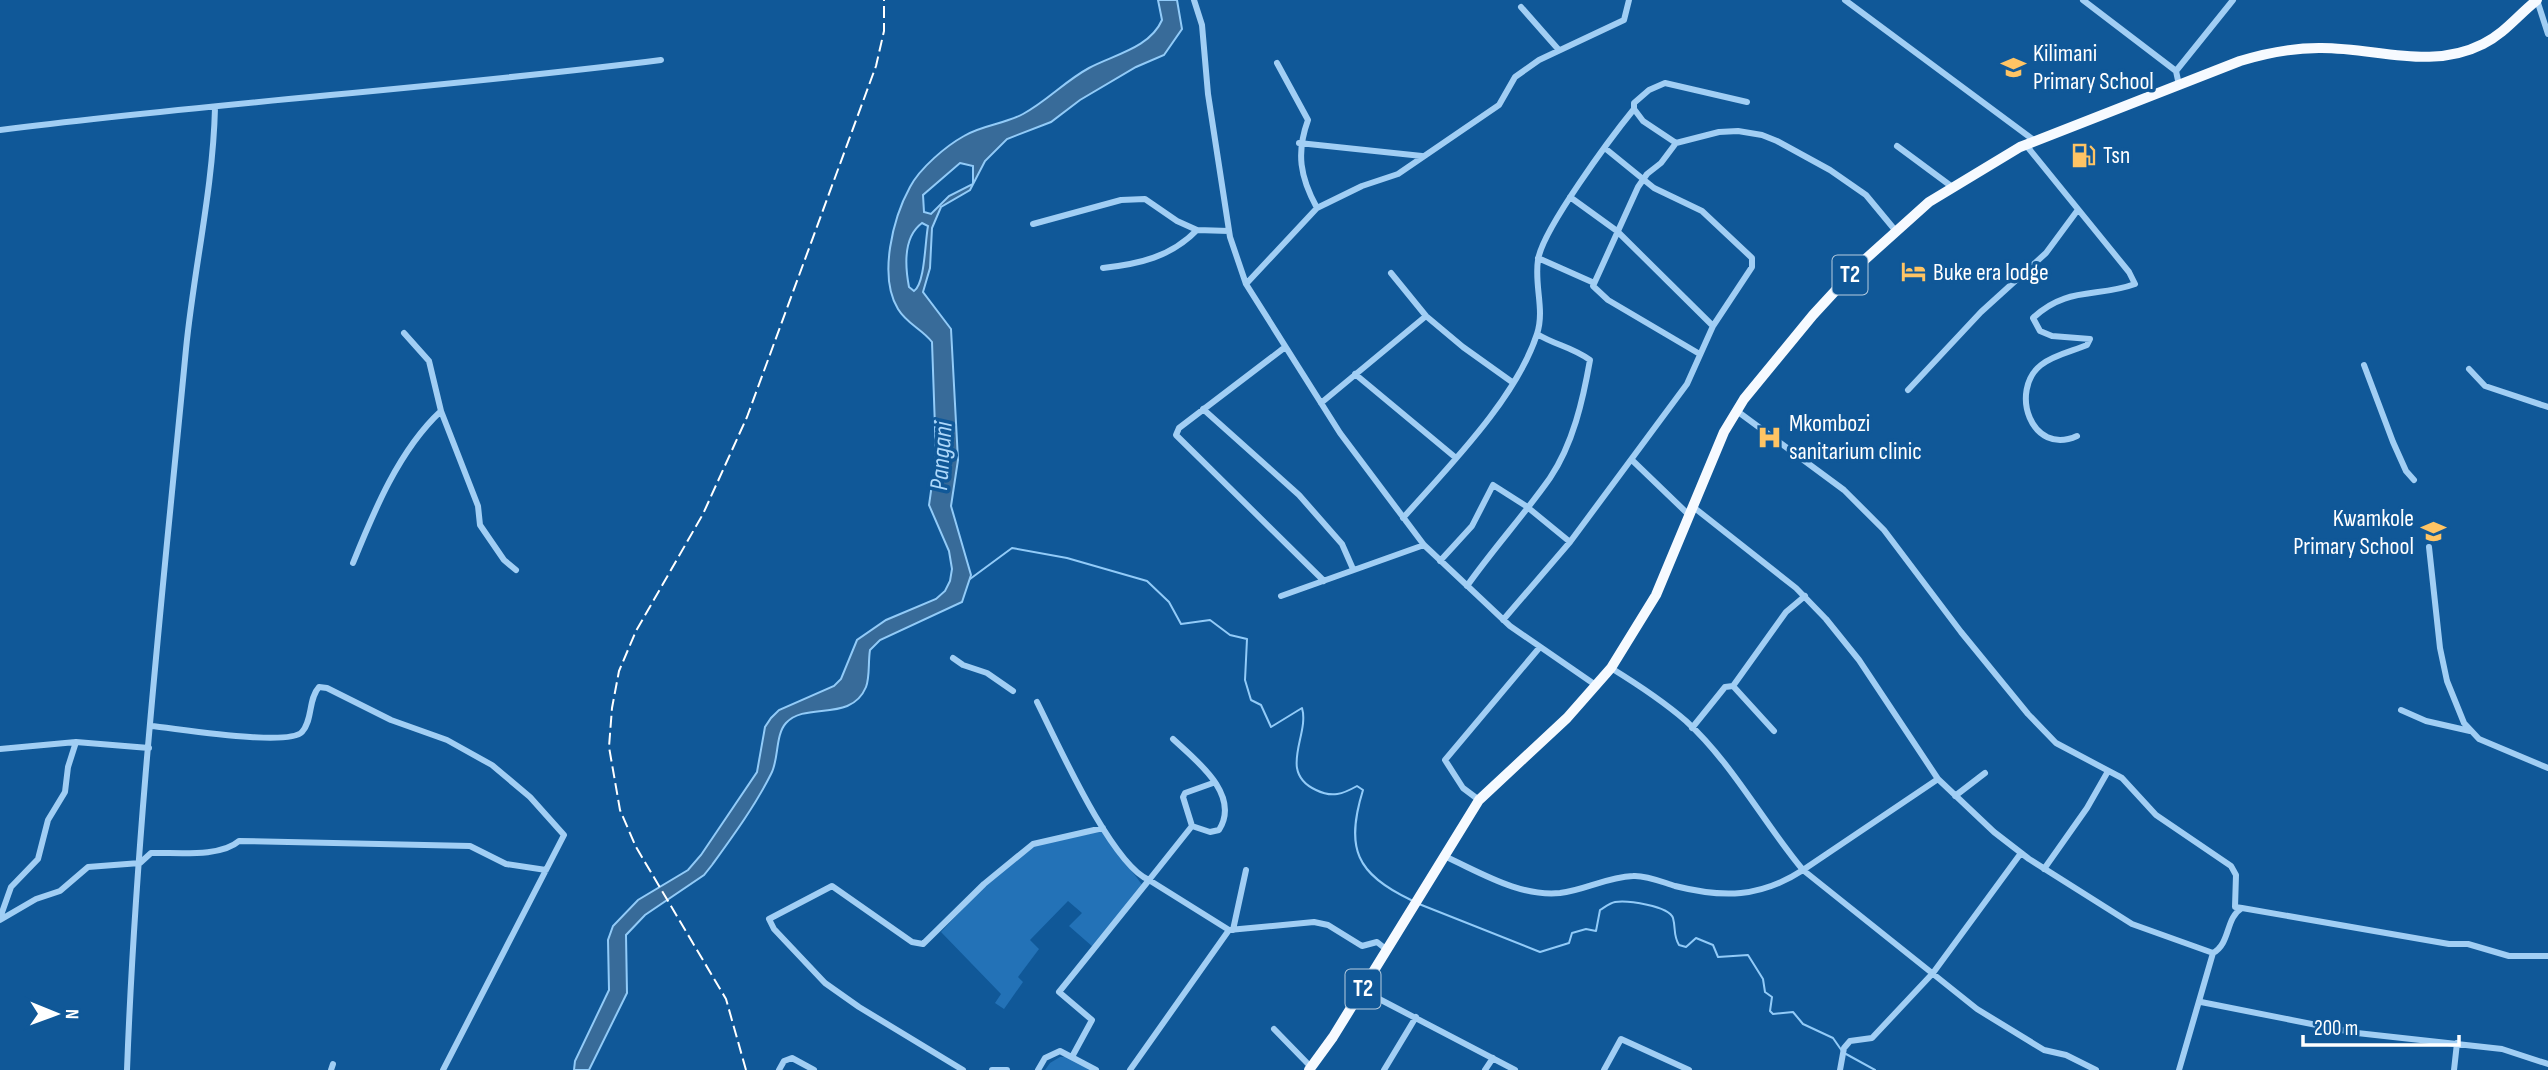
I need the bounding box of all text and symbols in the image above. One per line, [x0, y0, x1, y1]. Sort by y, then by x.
place label: Kilimani Primary School [2033, 39, 2154, 96]
school or university icon: Kilimani Primary School [1999, 53, 2027, 81]
fuel station icon: Tsn [2069, 141, 2097, 169]
place label: Tsn [2103, 141, 2130, 170]
road number: T2 [1832, 256, 1868, 294]
hotel icon: Buke era lodge [1899, 258, 1927, 286]
place label: Buke era lodge [1933, 258, 2049, 287]
place label: Mkombozi sanitarium clinic [1789, 409, 1922, 466]
water label: Pangani [924, 419, 960, 491]
hospital icon: Mkombozi sanitarium clinic [1755, 423, 1783, 451]
place label: Kwamkole Primary School [2293, 504, 2414, 561]
school or university icon: Kwamkole Primary School [2420, 518, 2448, 546]
road number: T2 [1346, 970, 1380, 1008]
north arrow [21, 979, 91, 1049]
scale bar [2303, 1004, 2459, 1048]
text: N [60, 1009, 83, 1020]
text: 200 m [2314, 1016, 2358, 1041]

